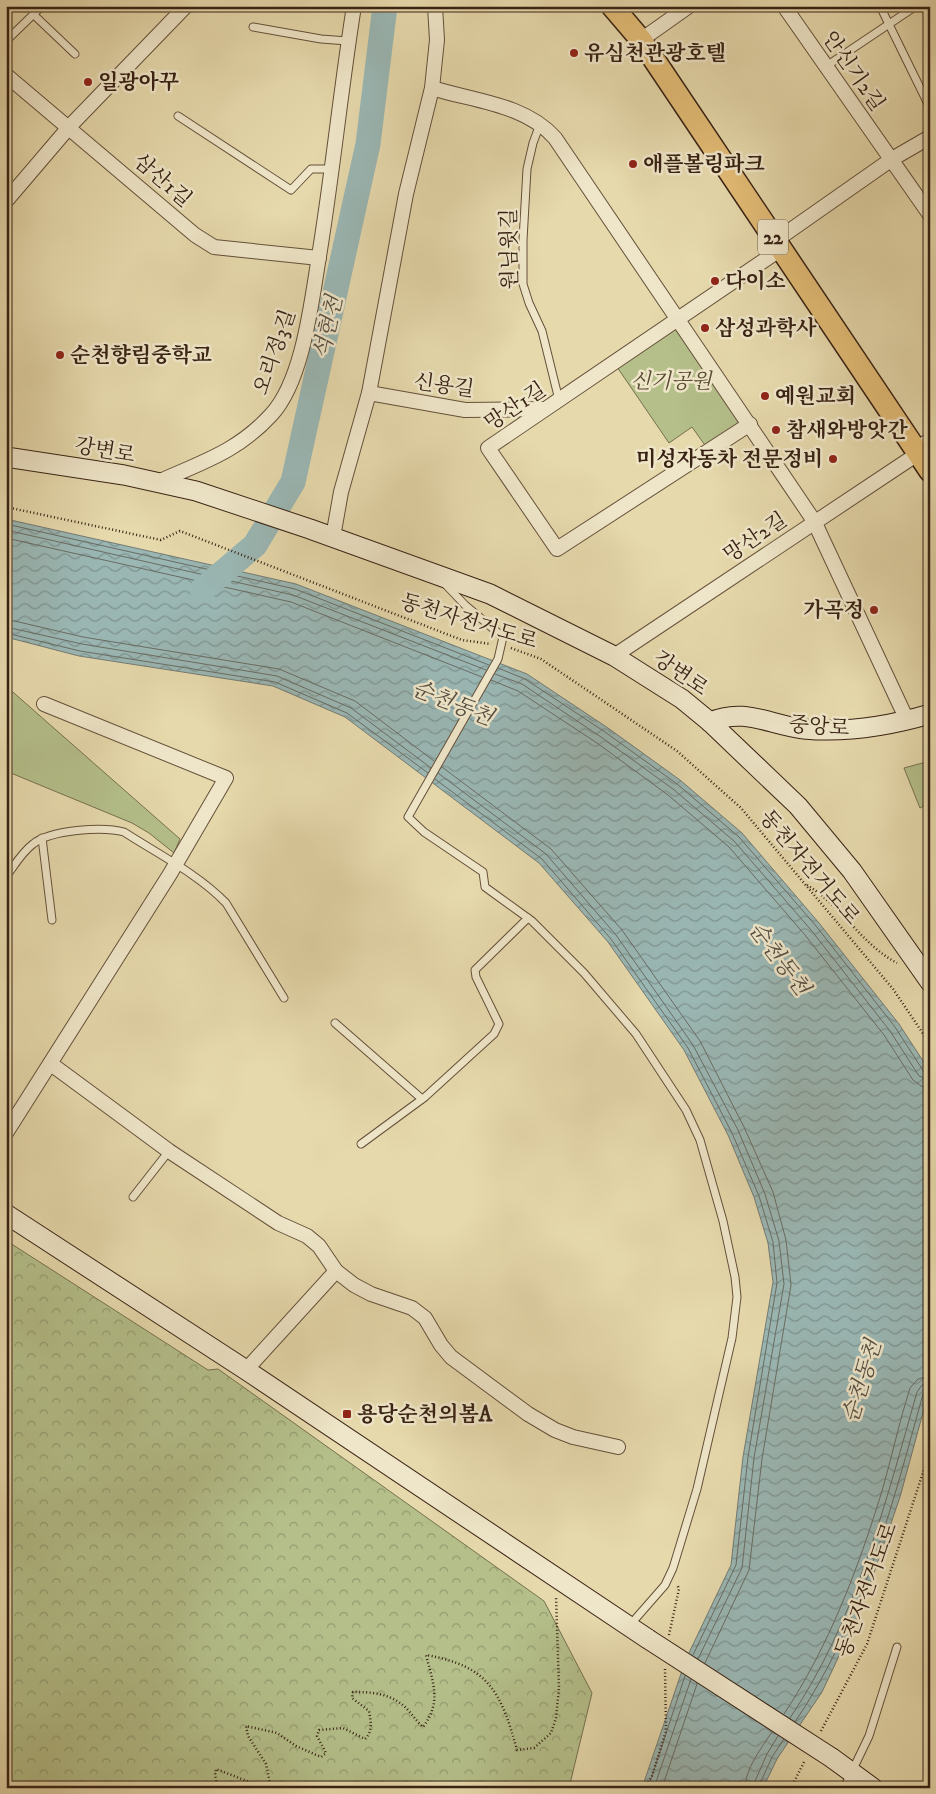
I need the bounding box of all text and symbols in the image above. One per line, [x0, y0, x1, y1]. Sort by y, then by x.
street label: 안신기2길 [816, 27, 890, 116]
place label: 유심천관광호텔 [584, 41, 726, 67]
marker: 유심천관광호텔 [568, 47, 580, 59]
place label: 일광아꾸 [98, 70, 179, 96]
marker: 일광아꾸 [82, 76, 94, 88]
street label: 삼산1길 [128, 148, 197, 213]
place label: 애플볼링파크 [643, 152, 765, 178]
marker: 애플볼링파크 [627, 158, 639, 170]
street label: 원님윗길 [496, 208, 524, 290]
road number: 22 [758, 220, 788, 254]
place label: 다이소 [725, 269, 786, 295]
marker: 다이소 [709, 275, 721, 287]
water label: 석현천 [308, 292, 349, 361]
street label: 오리정3길 [248, 306, 302, 399]
place label: 삼성과학사 [715, 316, 817, 342]
marker: 삼성과학사 [699, 322, 711, 334]
place label: 순천향림중학교 [70, 343, 212, 369]
marker: 순천향림중학교 [54, 349, 66, 361]
street label: 신용길 [412, 369, 476, 403]
park label: 신기공원 [630, 369, 713, 395]
street label: 망산1길 [480, 377, 551, 437]
place label: 예원교회 [775, 384, 856, 410]
marker: 예원교회 [759, 390, 771, 402]
place label: 참새와방앗간 [786, 418, 908, 444]
marker: 참새와방앗간 [770, 424, 782, 436]
street label: 강변로 [73, 433, 137, 469]
place label: 미성자동차 전문정비 [636, 447, 823, 473]
marker: 미성자동차 전문정비 [827, 453, 839, 465]
street label: 망산2길 [719, 507, 792, 569]
street label: 동천자전거도로 [397, 589, 540, 655]
place label: 가곡정 [803, 598, 864, 624]
marker: 가곡정 [868, 604, 880, 616]
street label: 강변로 [648, 646, 713, 702]
water label: 순천동천 [408, 675, 499, 732]
street label: 중앙로 [788, 712, 850, 742]
street label: 동천자전거도로 [754, 805, 865, 930]
water label: 순천동천 [742, 917, 816, 1002]
water label: 순천동천 [837, 1335, 888, 1426]
place label: 용당순천의봄A [357, 1402, 493, 1428]
marker: 용당순천의봄A [341, 1408, 353, 1420]
street label: 동천자전거도로 [830, 1519, 903, 1662]

